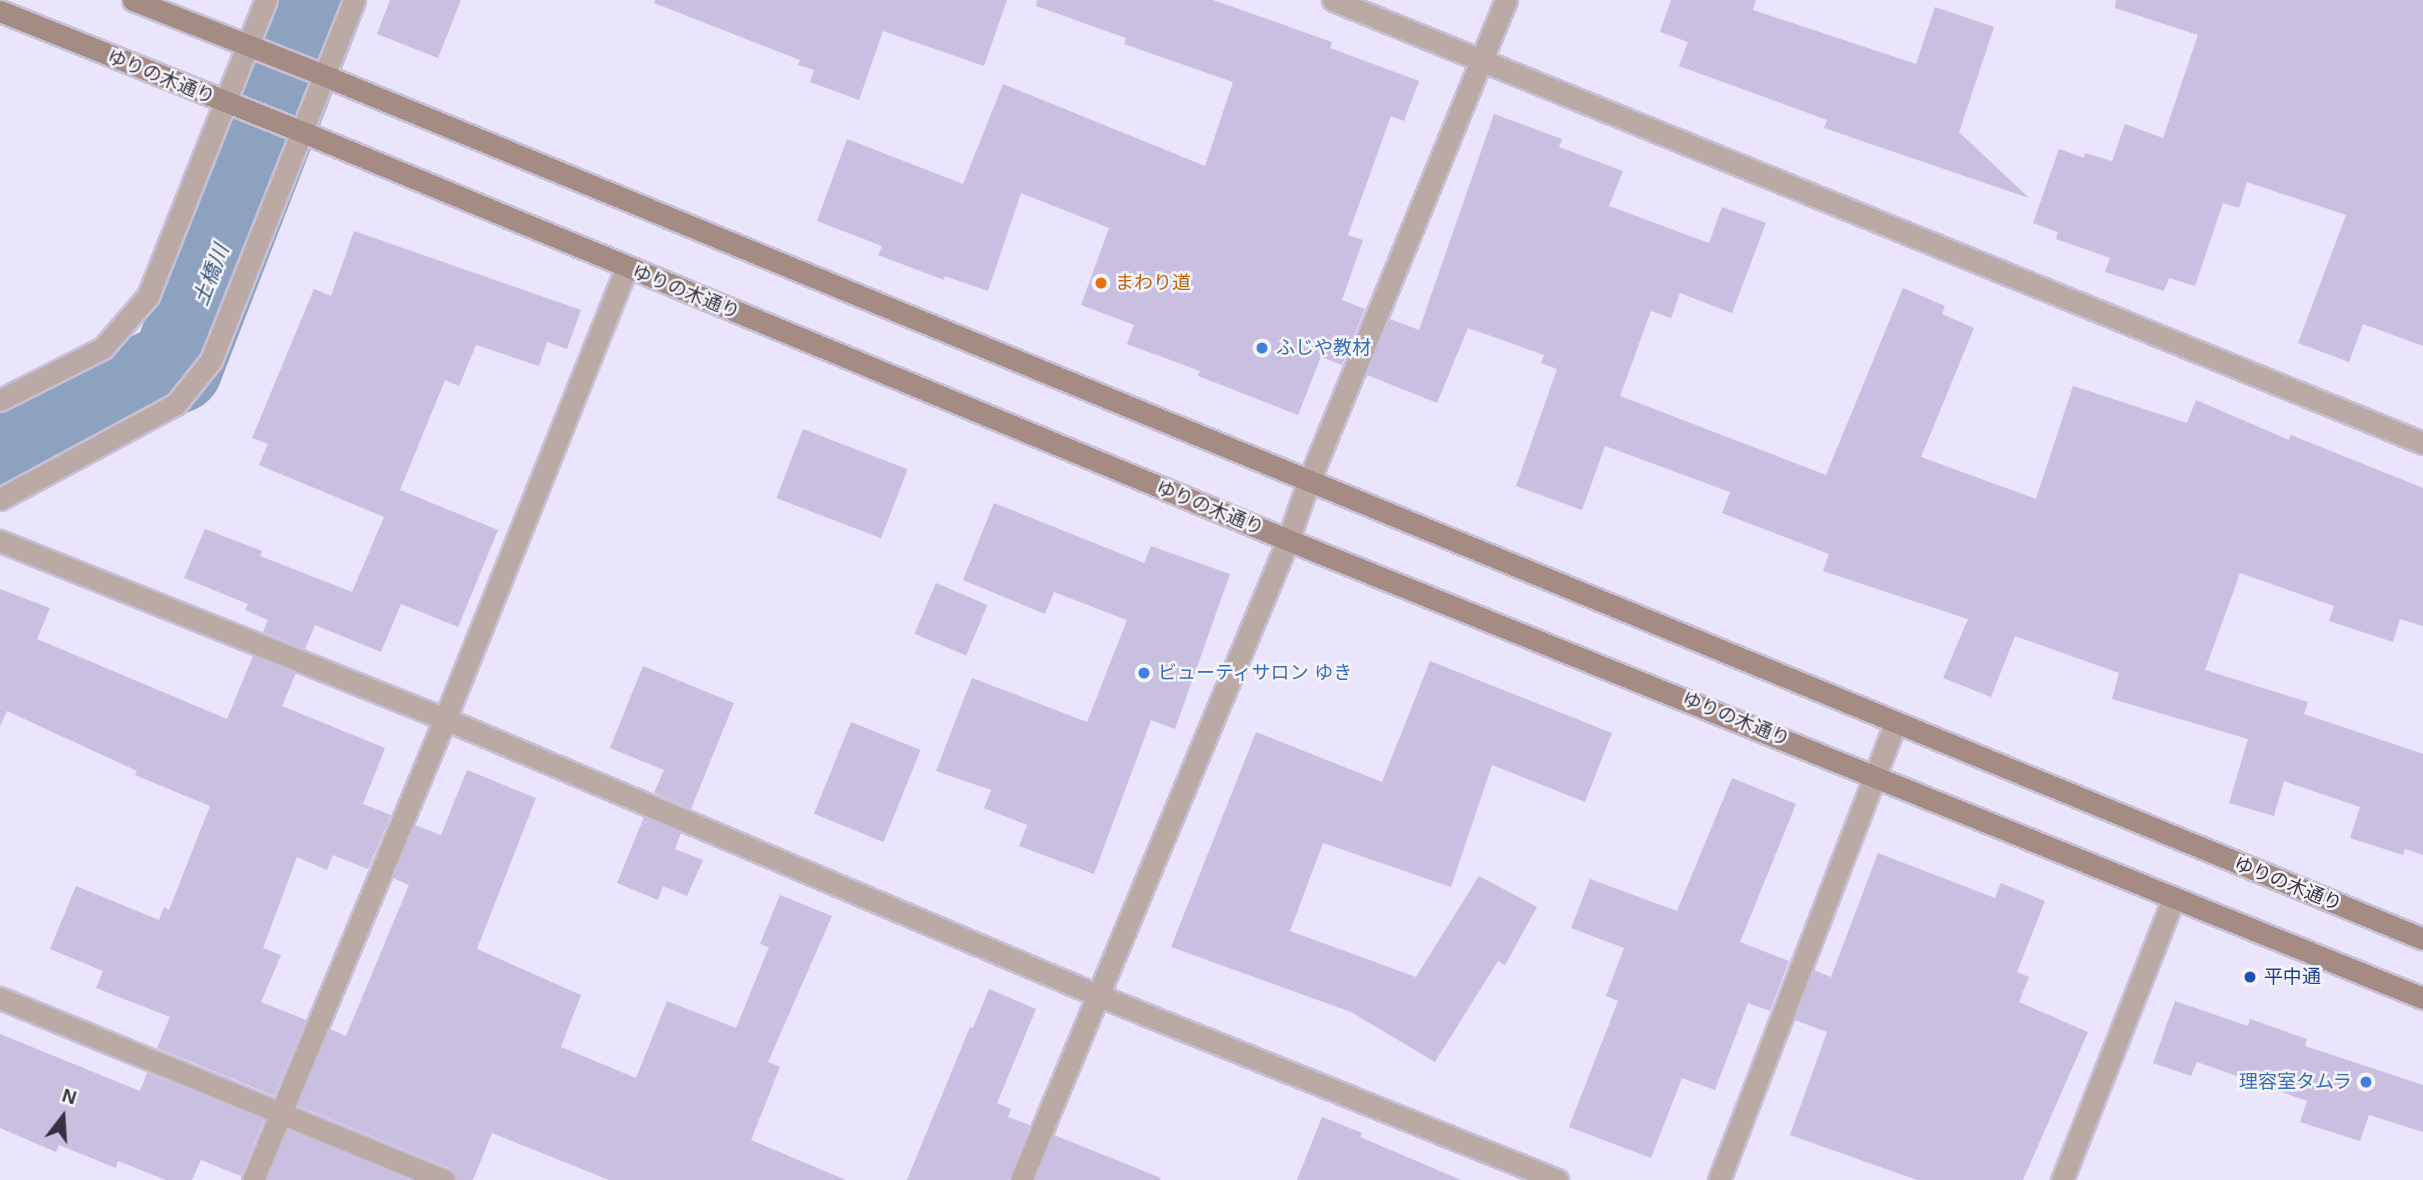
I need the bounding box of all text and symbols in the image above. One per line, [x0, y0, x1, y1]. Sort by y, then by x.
street label: ゆりの木通り [104, 45, 218, 109]
water label: 土橋川 [188, 241, 234, 309]
street label: ゆりの木通り [629, 260, 743, 324]
place label: まわり道 [1115, 272, 1191, 294]
marker: まわり道 [1093, 275, 1109, 291]
place label: ふじや教材 [1276, 337, 1371, 359]
marker: ふじや教材 [1254, 340, 1270, 356]
street label: ゆりの木通り [1153, 476, 1267, 540]
place label: ビューティサロン ゆき [1158, 662, 1353, 684]
marker: ビューティサロン ゆき [1136, 665, 1152, 681]
street label: ゆりの木通り [1679, 687, 1793, 751]
street label: ゆりの木通り [2231, 852, 2345, 916]
place label: 平中通 [2264, 966, 2321, 988]
marker: 平中通 [2242, 969, 2258, 985]
place label: 理容室タムラ [2238, 1071, 2352, 1093]
marker: 理容室タムラ [2358, 1074, 2374, 1090]
north arrow [28, 1082, 98, 1152]
text: N [60, 1084, 79, 1108]

